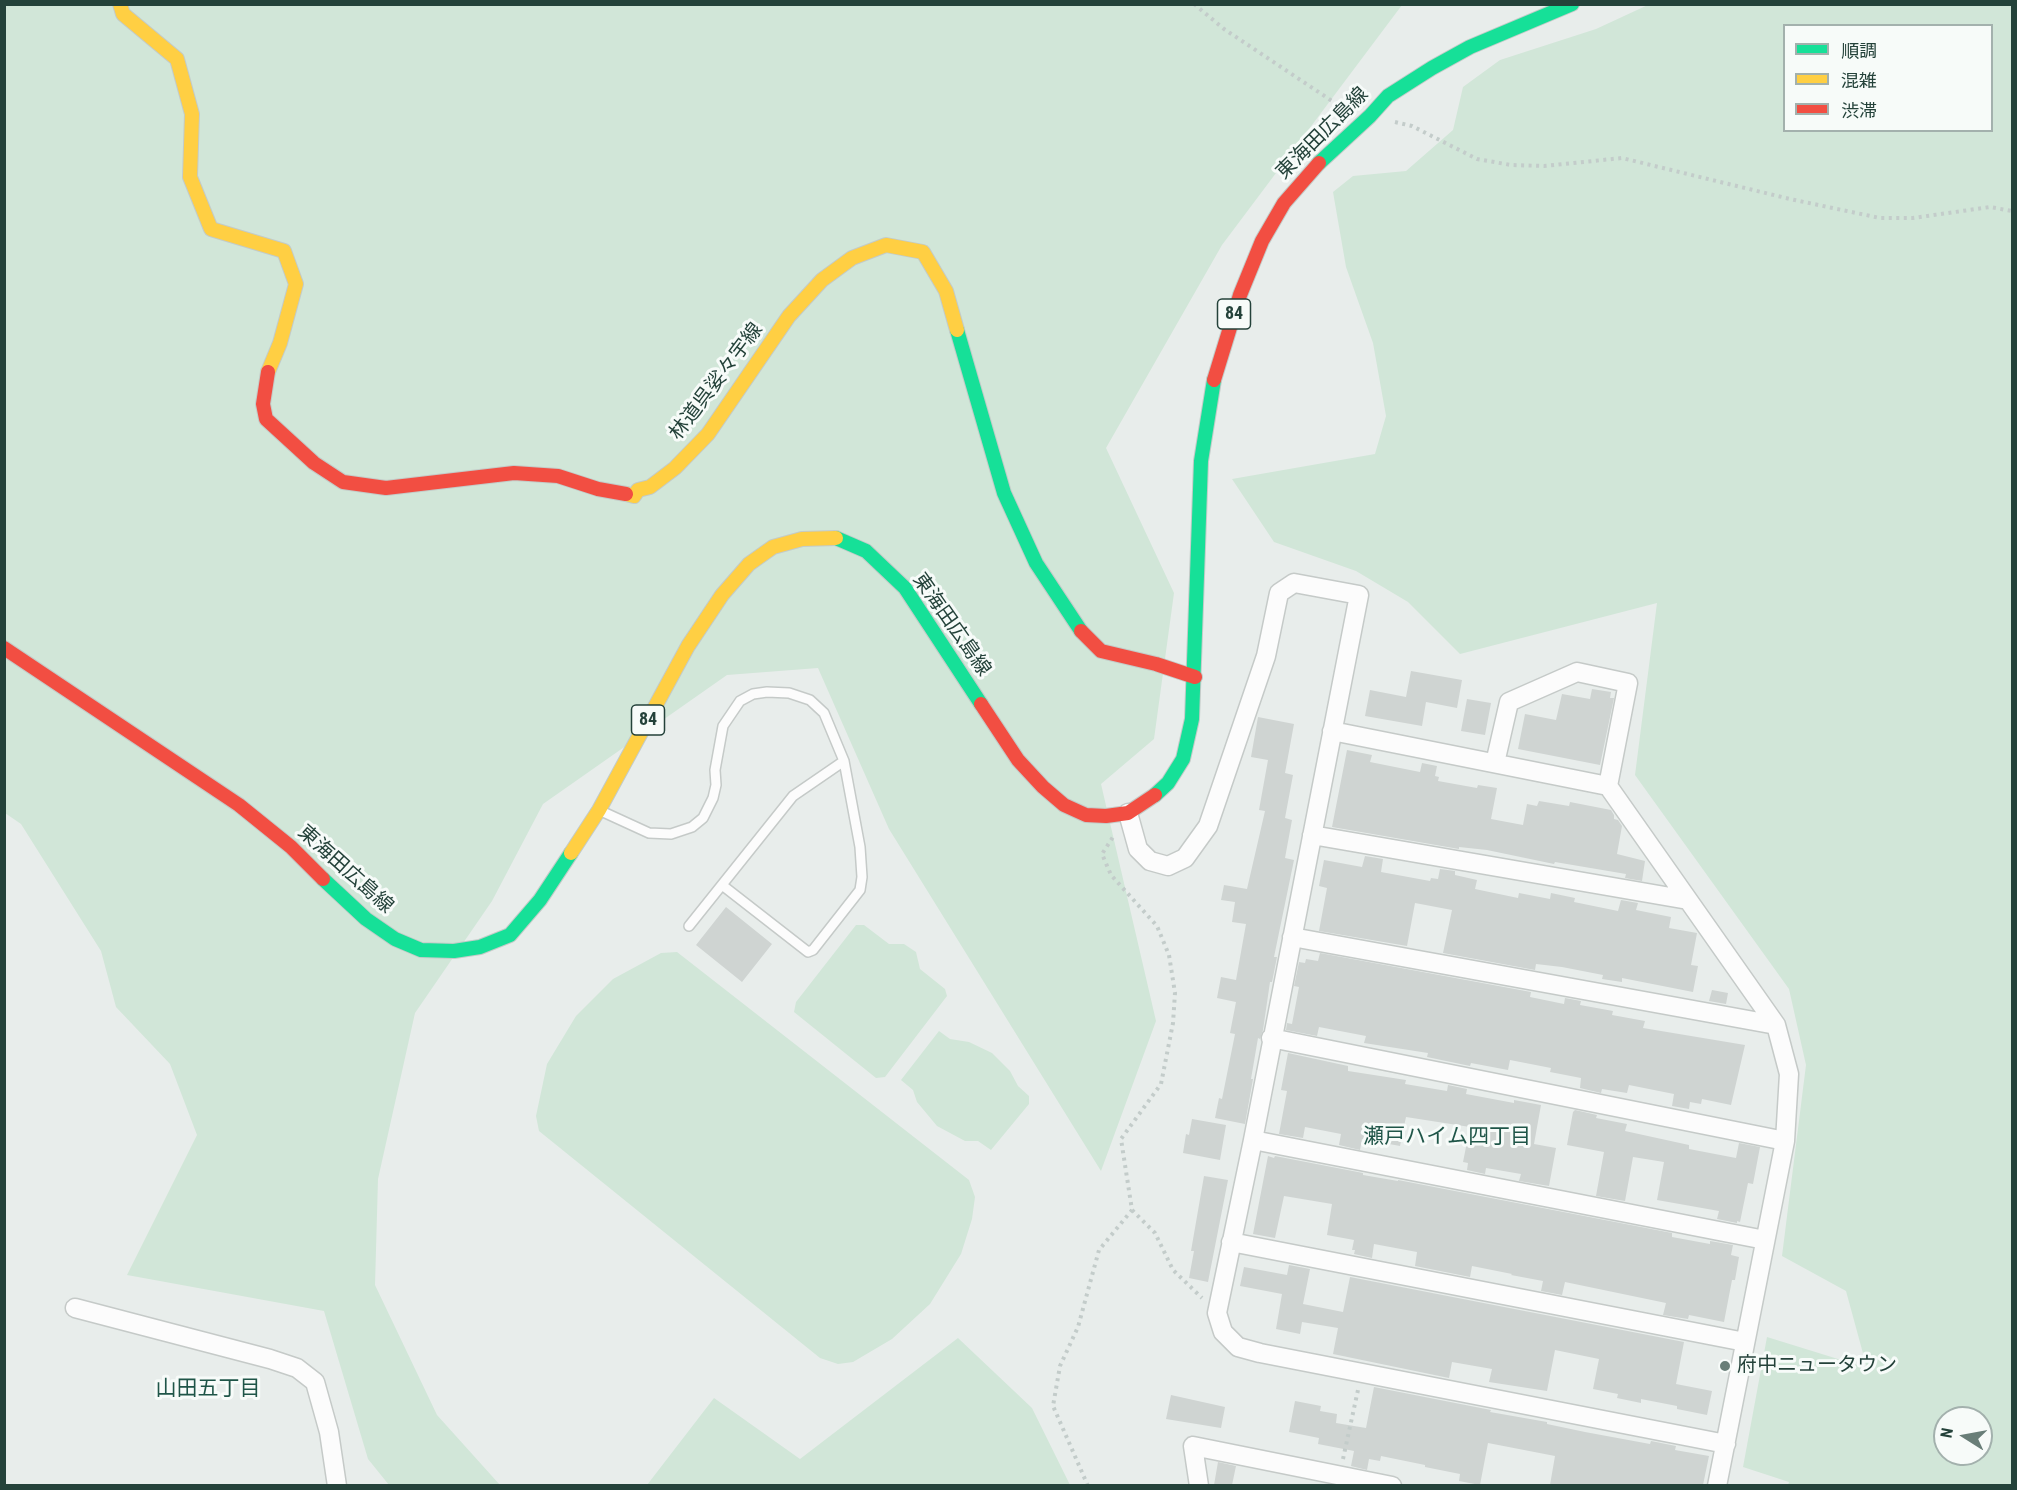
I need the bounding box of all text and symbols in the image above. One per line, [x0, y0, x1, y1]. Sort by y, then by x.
legend [1783, 24, 1993, 132]
text: 順調 [1841, 40, 1877, 61]
text: 混雑 [1841, 70, 1877, 91]
street label: 東海田広島線 [1272, 83, 1374, 185]
text: 渋滞 [1841, 100, 1877, 121]
road number: 84 [1218, 299, 1250, 329]
street label: 林道呉娑々宇線 [665, 319, 769, 445]
street label: 東海田広島線 [907, 569, 995, 681]
road number: 84 [632, 705, 664, 735]
street label: 東海田広島線 [292, 821, 398, 919]
district label: 瀬戸ハイム四丁目 [1363, 1125, 1531, 1151]
place label: 府中ニュータウン [1737, 1354, 1897, 1378]
marker: 府中ニュータウン [1718, 1359, 1732, 1373]
district label: 山田五丁目 [156, 1377, 260, 1403]
north arrow [1933, 1406, 1993, 1466]
text: N [1937, 1426, 1957, 1439]

